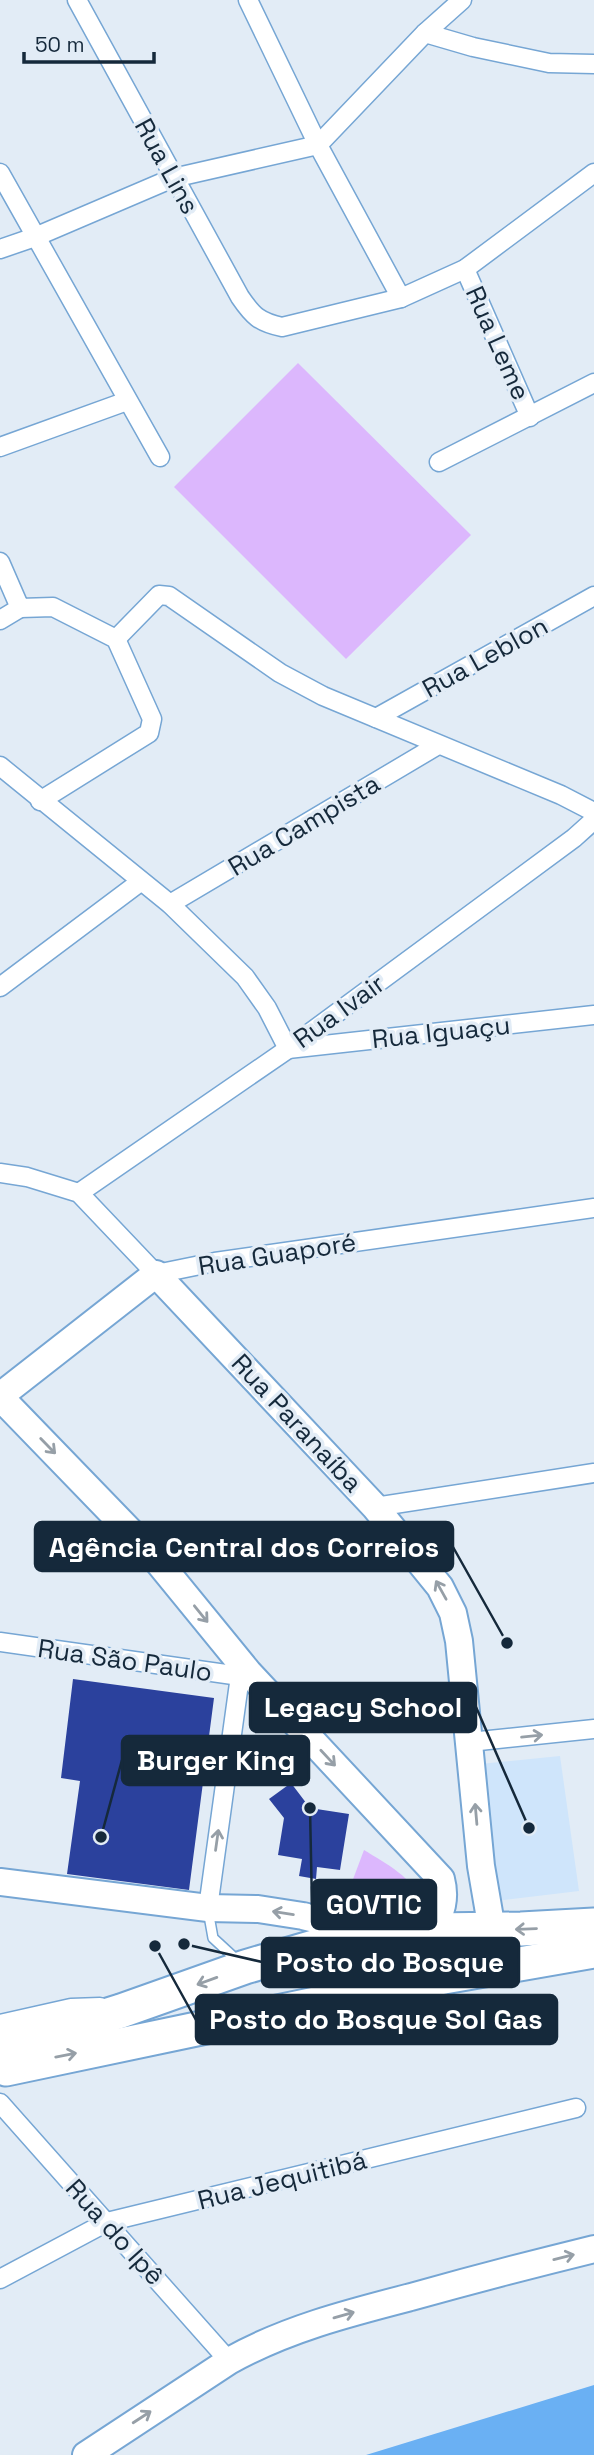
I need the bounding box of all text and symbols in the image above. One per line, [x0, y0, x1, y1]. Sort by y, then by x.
scale bar [24, 21, 154, 65]
text: 50 m [35, 31, 85, 58]
street label: Rua Lins [127, 112, 207, 220]
street label: Rua Leme [458, 281, 538, 405]
street label: Rua Leblon [416, 609, 554, 705]
street label: Rua Campista [222, 766, 386, 884]
street label: Rua Ivair [287, 966, 391, 1056]
street label: Rua Iguaçu [370, 1008, 512, 1056]
street label: Rua Guaporé [196, 1225, 358, 1283]
street label: Rua Paranaíba [224, 1346, 370, 1500]
one-way arrow [39, 1437, 56, 1454]
callout: Agência Central dos Correios [35, 1522, 453, 1571]
text: Agência Central dos Correios [49, 1529, 439, 1565]
one-way arrow [434, 1581, 448, 1601]
one-way arrow [193, 1604, 209, 1622]
street label: Rua São Paulo [36, 1631, 214, 1689]
callout: Legacy School [250, 1683, 476, 1732]
text: Legacy School [264, 1689, 462, 1725]
one-way arrow [520, 1729, 543, 1742]
callout: Burger King [122, 1736, 309, 1785]
text: Burger King [137, 1742, 295, 1778]
one-way arrow [320, 1749, 337, 1766]
one-way arrow [469, 1803, 482, 1825]
one-way arrow [211, 1830, 224, 1852]
callout: GOVTIC [312, 1880, 436, 1929]
text: GOVTIC [326, 1886, 422, 1922]
one-way arrow [272, 1906, 295, 1919]
one-way arrow [515, 1922, 538, 1935]
callout: Posto do Bosque [262, 1938, 519, 1987]
text: Posto do Bosque [276, 1944, 504, 1980]
one-way arrow [197, 1975, 219, 1988]
callout: Posto do Bosque Sol Gas [196, 1995, 557, 2044]
text: Posto do Bosque Sol Gas [209, 2001, 543, 2037]
one-way arrow [55, 2047, 77, 2061]
street label: Rua Jequitibá [194, 2143, 370, 2217]
street label: Rua do Ipê [58, 2172, 172, 2292]
one-way arrow [552, 2250, 575, 2263]
one-way arrow [333, 2307, 355, 2320]
one-way arrow [132, 2409, 151, 2424]

